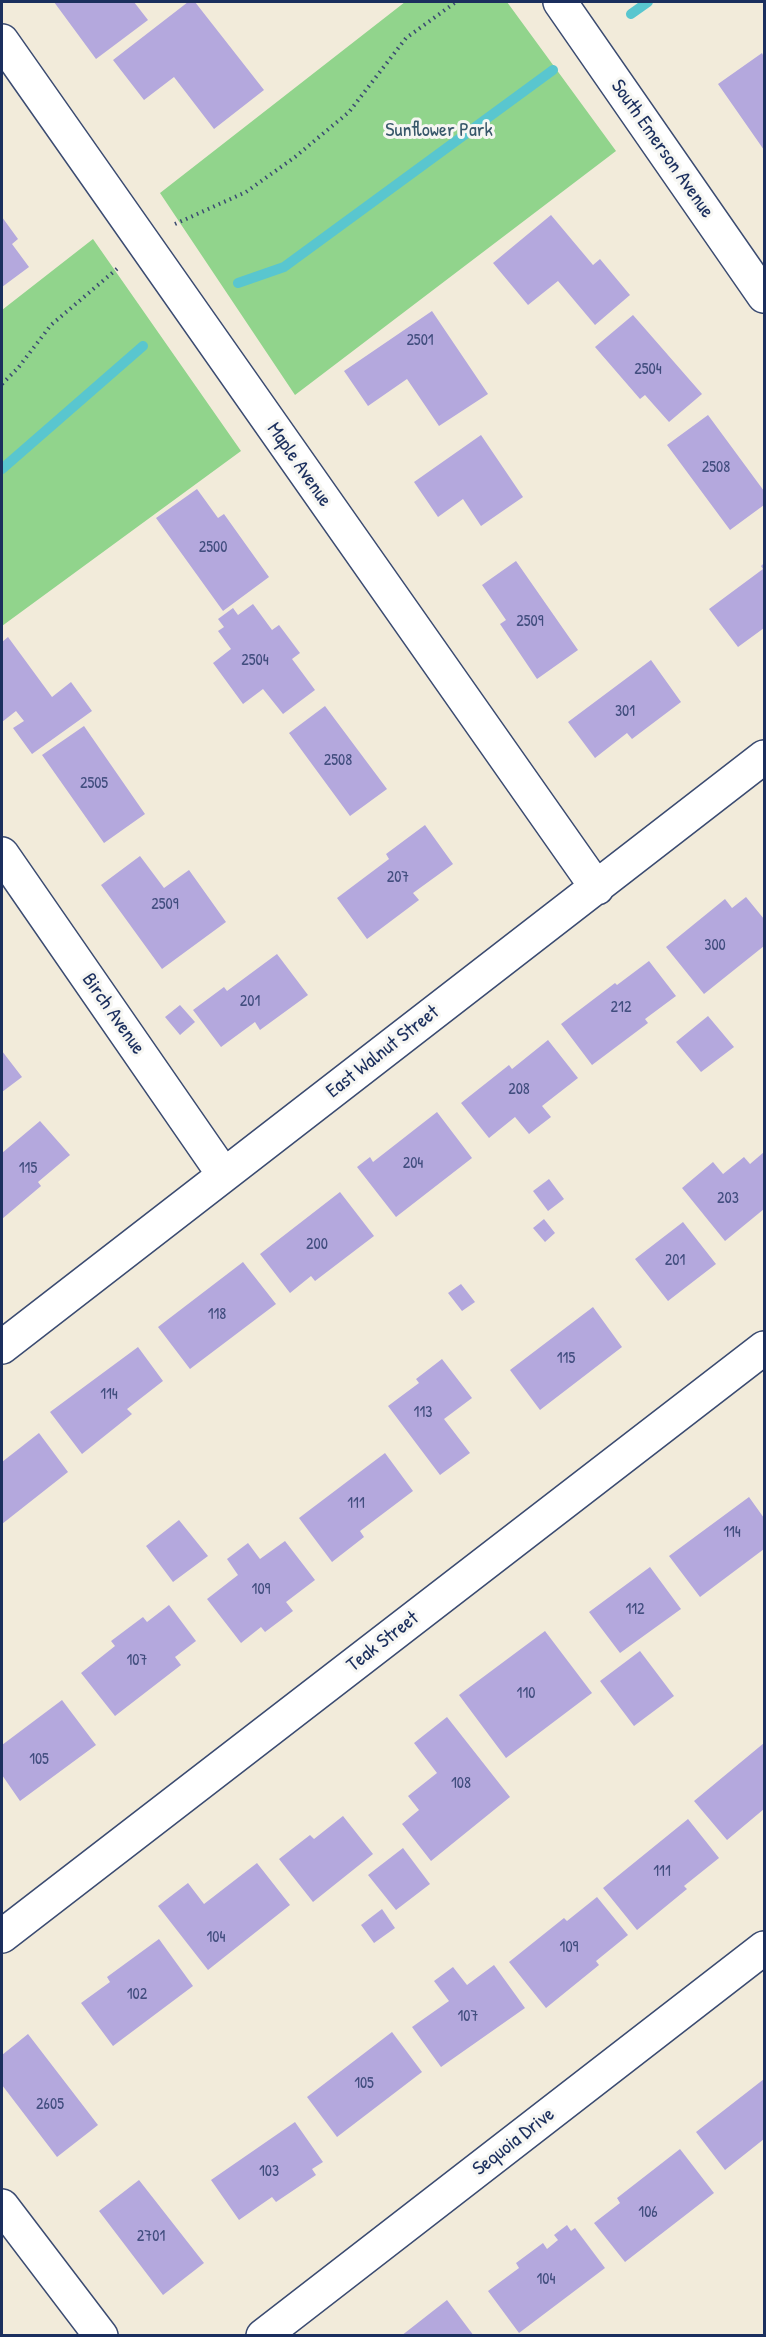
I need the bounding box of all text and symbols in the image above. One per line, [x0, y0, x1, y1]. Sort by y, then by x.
street label: South Emerson Avenue [605, 75, 719, 223]
park label: Sunflower Park [385, 119, 493, 143]
house number: 2501 [406, 331, 434, 351]
house number: 2504 [634, 360, 662, 380]
street label: Maple Avenue [261, 418, 337, 512]
house number: 2508 [702, 458, 730, 478]
house number: 2500 [199, 538, 227, 558]
house number: 2509 [516, 612, 544, 632]
house number: 2504 [241, 651, 269, 671]
house number: 301 [615, 702, 635, 722]
house number: 2508 [324, 751, 352, 771]
house number: 2505 [80, 774, 108, 794]
house number: 207 [387, 868, 409, 888]
house number: 2509 [151, 895, 179, 915]
house number: 300 [704, 936, 726, 956]
street label: Birch Avenue [76, 969, 150, 1059]
house number: 201 [240, 992, 260, 1012]
house number: 212 [611, 998, 631, 1018]
street label: East Walnut Street [322, 1001, 444, 1103]
house number: 208 [508, 1080, 530, 1100]
house number: 204 [403, 1154, 423, 1174]
house number: 115 [19, 1159, 37, 1179]
house number: 203 [717, 1189, 739, 1209]
house number: 200 [306, 1235, 328, 1255]
house number: 201 [665, 1251, 685, 1271]
house number: 118 [208, 1305, 226, 1325]
house number: 115 [557, 1349, 575, 1369]
house number: 114 [100, 1385, 118, 1405]
house number: 113 [414, 1403, 432, 1423]
house number: 111 [347, 1494, 365, 1514]
house number: 114 [723, 1523, 741, 1543]
house number: 109 [252, 1580, 270, 1600]
house number: 112 [625, 1600, 645, 1620]
street label: Teak Street [342, 1606, 424, 1678]
house number: 107 [127, 1651, 147, 1671]
house number: 110 [517, 1684, 535, 1704]
house number: 105 [29, 1750, 49, 1770]
house number: 108 [451, 1774, 471, 1794]
house number: 111 [653, 1862, 671, 1882]
house number: 104 [207, 1928, 225, 1948]
house number: 109 [560, 1938, 578, 1958]
house number: 102 [127, 1985, 147, 2005]
house number: 107 [458, 2007, 478, 2027]
house number: 105 [354, 2074, 374, 2094]
house number: 2605 [36, 2095, 64, 2115]
street label: Sequoia Drive [468, 2103, 560, 2181]
house number: 103 [259, 2162, 279, 2182]
house number: 106 [638, 2203, 658, 2223]
house number: 2701 [137, 2227, 165, 2247]
house number: 104 [537, 2270, 555, 2290]

